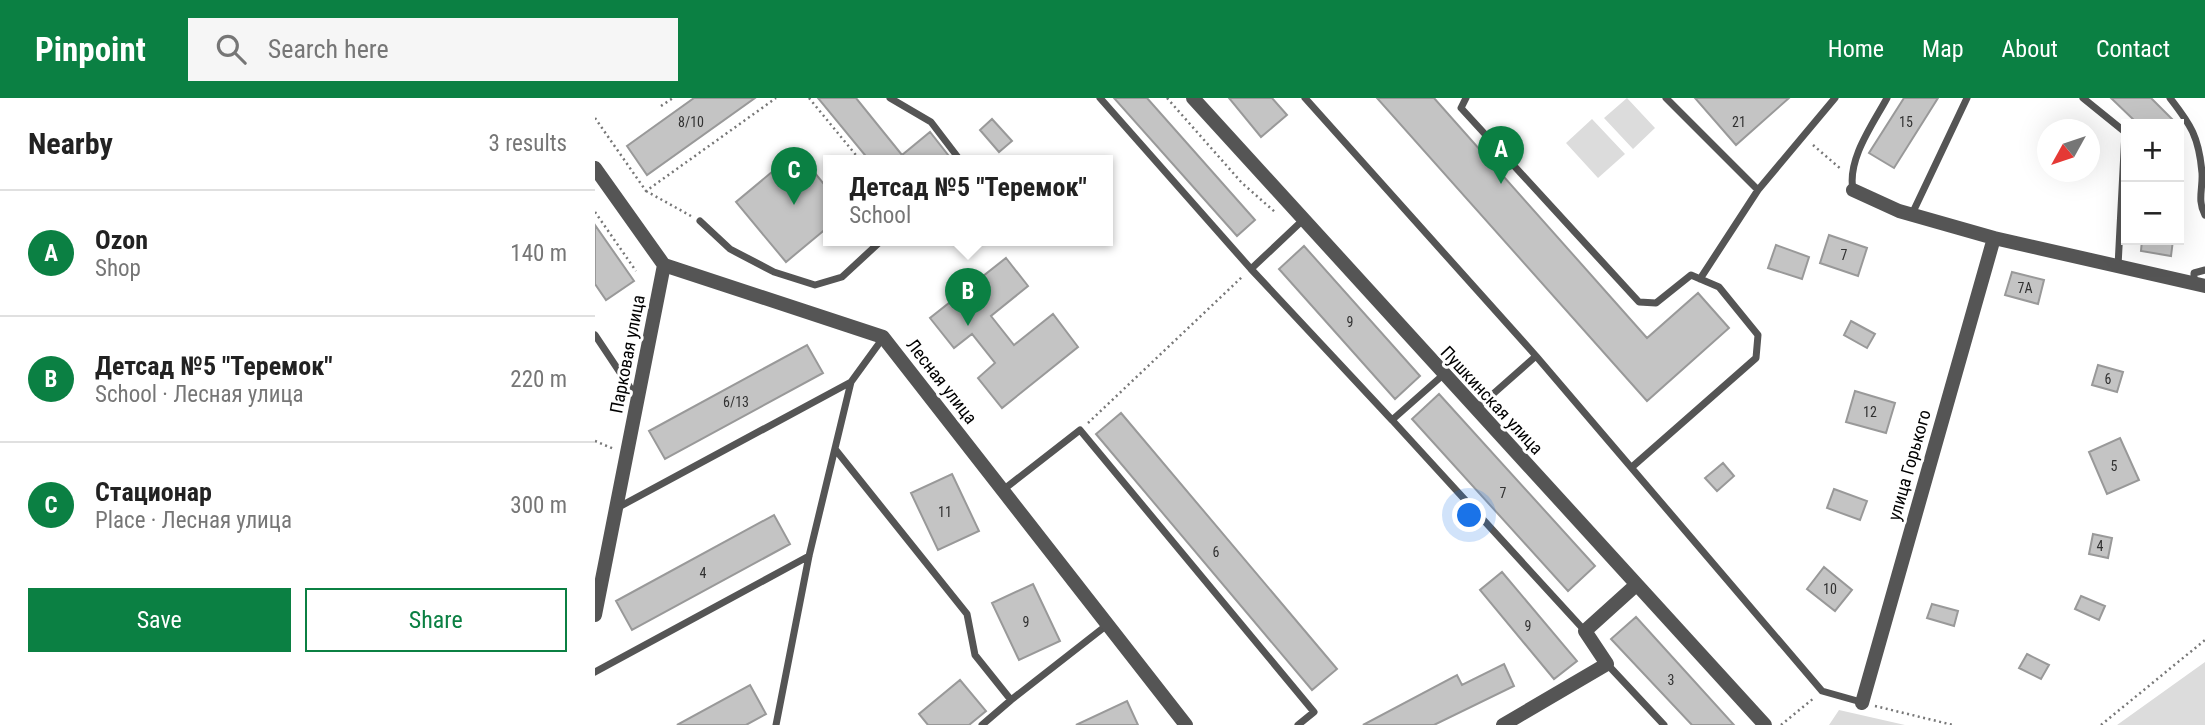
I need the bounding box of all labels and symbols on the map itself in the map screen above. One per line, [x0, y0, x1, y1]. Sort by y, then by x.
house number: 8/10 [678, 114, 704, 130]
house number: 21 [1732, 114, 1746, 130]
house number: 15 [1899, 114, 1913, 130]
north arrow [2037, 119, 2100, 182]
pin: A [1478, 126, 1524, 184]
pin: C [771, 147, 817, 205]
house number: 7 [1841, 247, 1848, 263]
pin: B [945, 268, 991, 326]
house number: 7А [2018, 280, 2032, 296]
street label: Парковая улица [605, 293, 649, 415]
house number: 9 [1347, 314, 1353, 330]
street label: Лесная улица [902, 334, 982, 428]
street label: Пушкинская улица [1436, 342, 1548, 458]
house number: 6 [2105, 371, 2112, 387]
house number: 6/13 [723, 394, 749, 410]
house number: 12 [1863, 404, 1877, 420]
street label: улица Горького [1883, 407, 1935, 523]
house number: 5 [2111, 458, 2118, 474]
house number: 7 [1500, 485, 1507, 501]
your location [1452, 498, 1486, 532]
house number: 11 [938, 504, 952, 520]
house number: 4 [2097, 538, 2104, 554]
house number: 6 [1213, 544, 1220, 560]
house number: 4 [700, 565, 707, 581]
house number: 10 [1823, 581, 1837, 597]
house number: 9 [1023, 614, 1029, 630]
house number: 9 [1525, 618, 1531, 634]
house number: 3 [1668, 672, 1674, 688]

